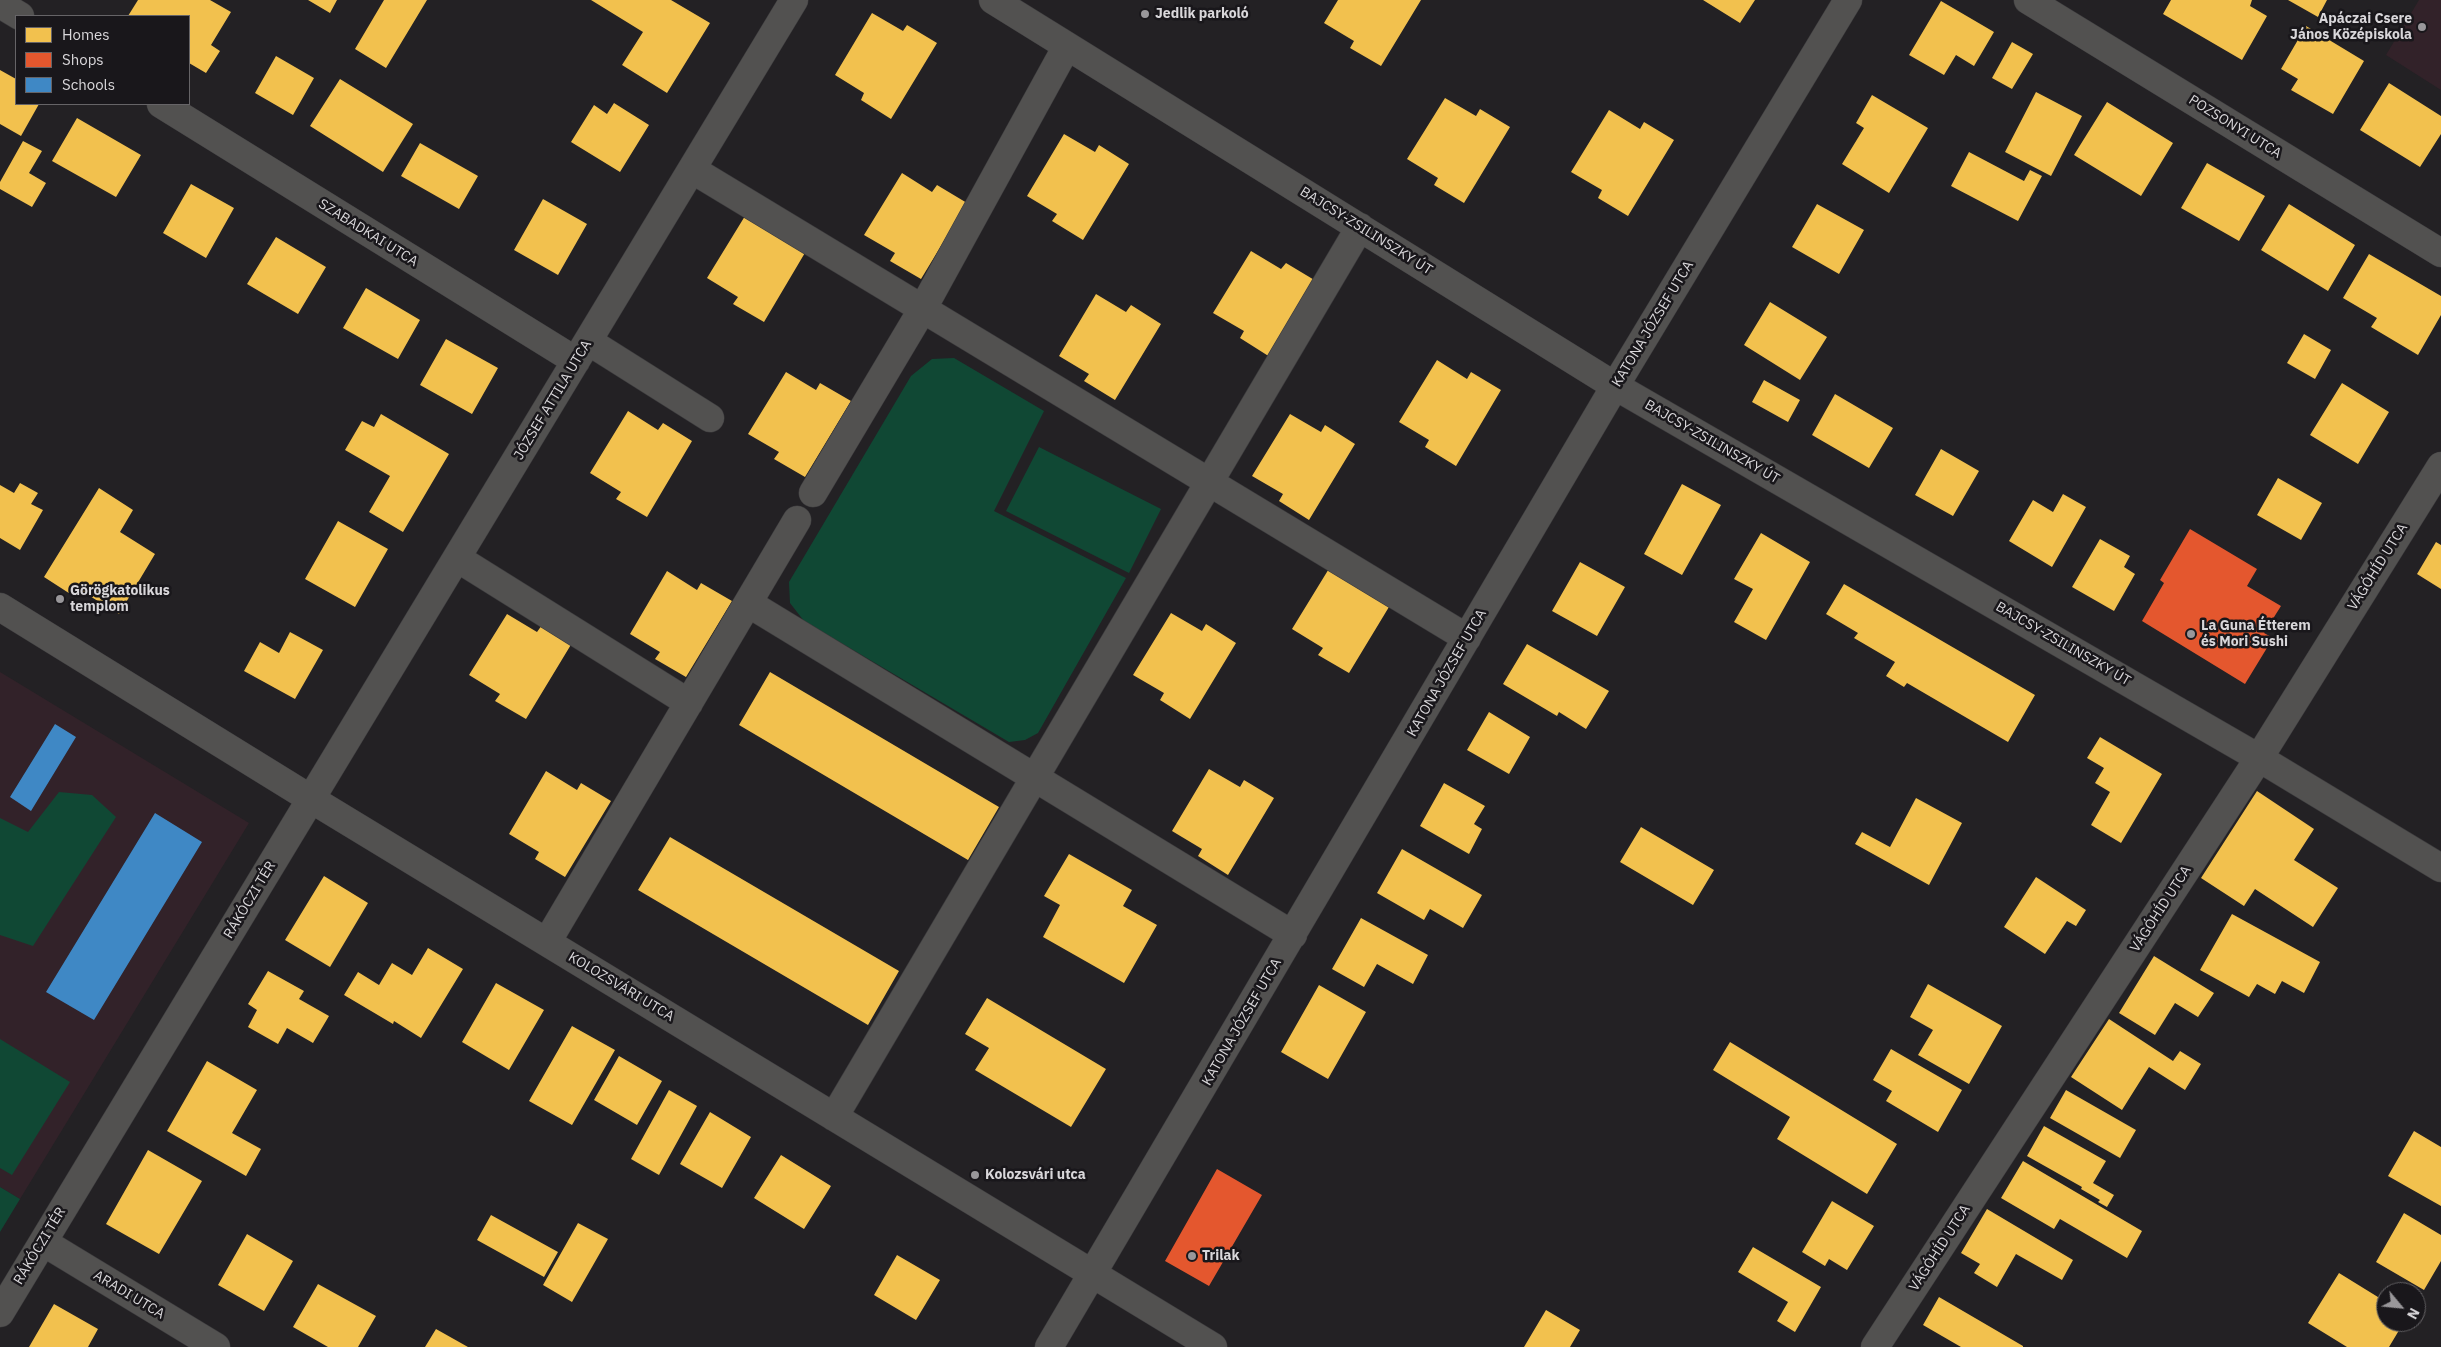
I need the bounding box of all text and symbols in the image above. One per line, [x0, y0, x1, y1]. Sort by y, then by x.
place label: Jedlik parkoló [1155, 6, 1249, 22]
marker: Jedlik parkoló [1139, 8, 1151, 20]
place label: Apáczai Csere János Középiskola [2290, 11, 2412, 44]
legend [15, 15, 190, 105]
marker: Apáczai Csere János Középiskola [2416, 21, 2428, 33]
text: Homes [62, 25, 110, 44]
text: Shops [62, 50, 104, 69]
text: Schools [62, 75, 115, 94]
street label: POZSONYI UTCA [2185, 92, 2285, 162]
street label: BAJCSY-ZSILINSZKY ÚT [1297, 183, 1435, 279]
street label: SZABADKAI UTCA [315, 196, 421, 270]
street label: KATONA JÓZSEF UTCA [1609, 258, 1697, 390]
street label: JÓZSEF ATTILA UTCA [511, 337, 595, 463]
street label: BAJCSY-ZSILINSZKY ÚT [1642, 397, 1782, 487]
street label: VÁGÓHÍD UTCA [2345, 520, 2411, 614]
place label: Görögkatolikus templom [70, 583, 170, 616]
marker: Görögkatolikus templom [54, 593, 66, 605]
street label: BAJCSY-ZSILINSZKY ÚT [1993, 599, 2133, 689]
street label: KATONA JÓZSEF UTCA [1404, 606, 1490, 740]
place label: La Guna Étterem és Mori Sushi [2201, 618, 2311, 650]
marker: La Guna Étterem és Mori Sushi [2185, 628, 2197, 640]
street label: RÁKÓCZI TÉR [220, 858, 280, 942]
street label: VÁGÓHÍD UTCA [2127, 863, 2195, 955]
street label: KOLOZSVÁRI UTCA [565, 949, 677, 1025]
street label: KATONA JÓZSEF UTCA [1199, 955, 1285, 1089]
place label: Kolozsvári utca [985, 1167, 1086, 1183]
marker: Kolozsvári utca [969, 1169, 981, 1181]
street label: VÁGÓHÍD UTCA [1906, 1202, 1974, 1294]
street label: RÁKÓCZI TÉR [10, 1204, 70, 1288]
place label: Trilak [1202, 1248, 1239, 1264]
marker: Trilak [1186, 1250, 1198, 1262]
street label: ARADI UTCA [90, 1267, 168, 1323]
north arrow [2376, 1282, 2426, 1332]
text: N [2403, 1305, 2424, 1322]

